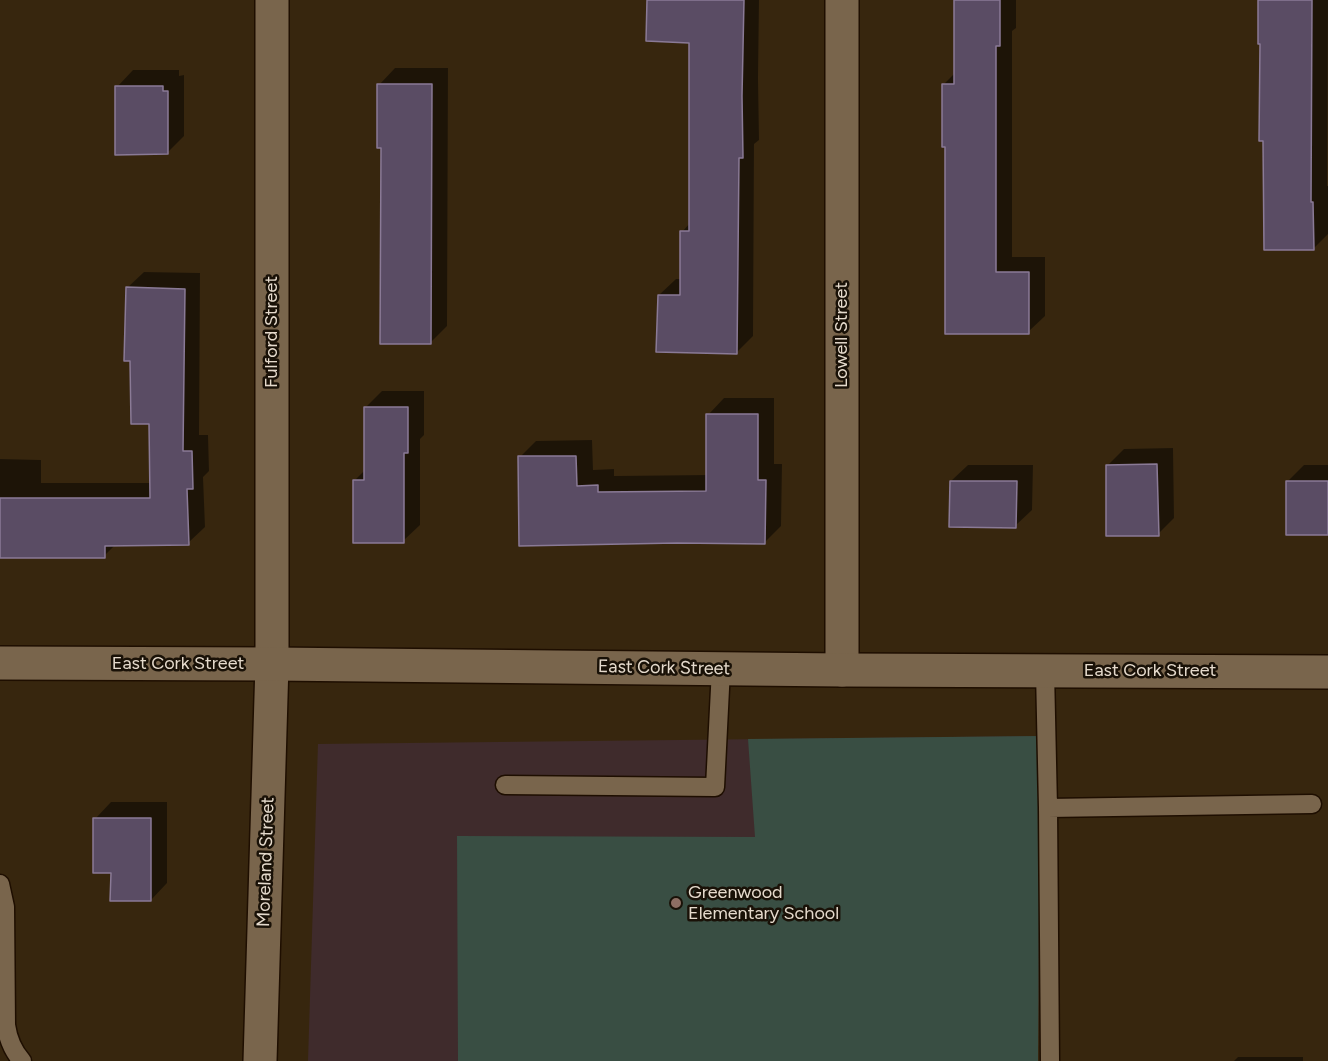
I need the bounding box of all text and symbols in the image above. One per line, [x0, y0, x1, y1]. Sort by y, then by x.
street label: Fulford Street [261, 276, 283, 388]
street label: Lowell Street [831, 282, 853, 388]
street label: East Cork Street [112, 653, 244, 675]
street label: East Cork Street [598, 656, 730, 680]
street label: East Cork Street [1084, 660, 1216, 682]
street label: Moreland Street [253, 797, 279, 927]
place label: Greenwood Elementary School [688, 882, 839, 924]
marker: Greenwood Elementary School [669, 896, 683, 910]

